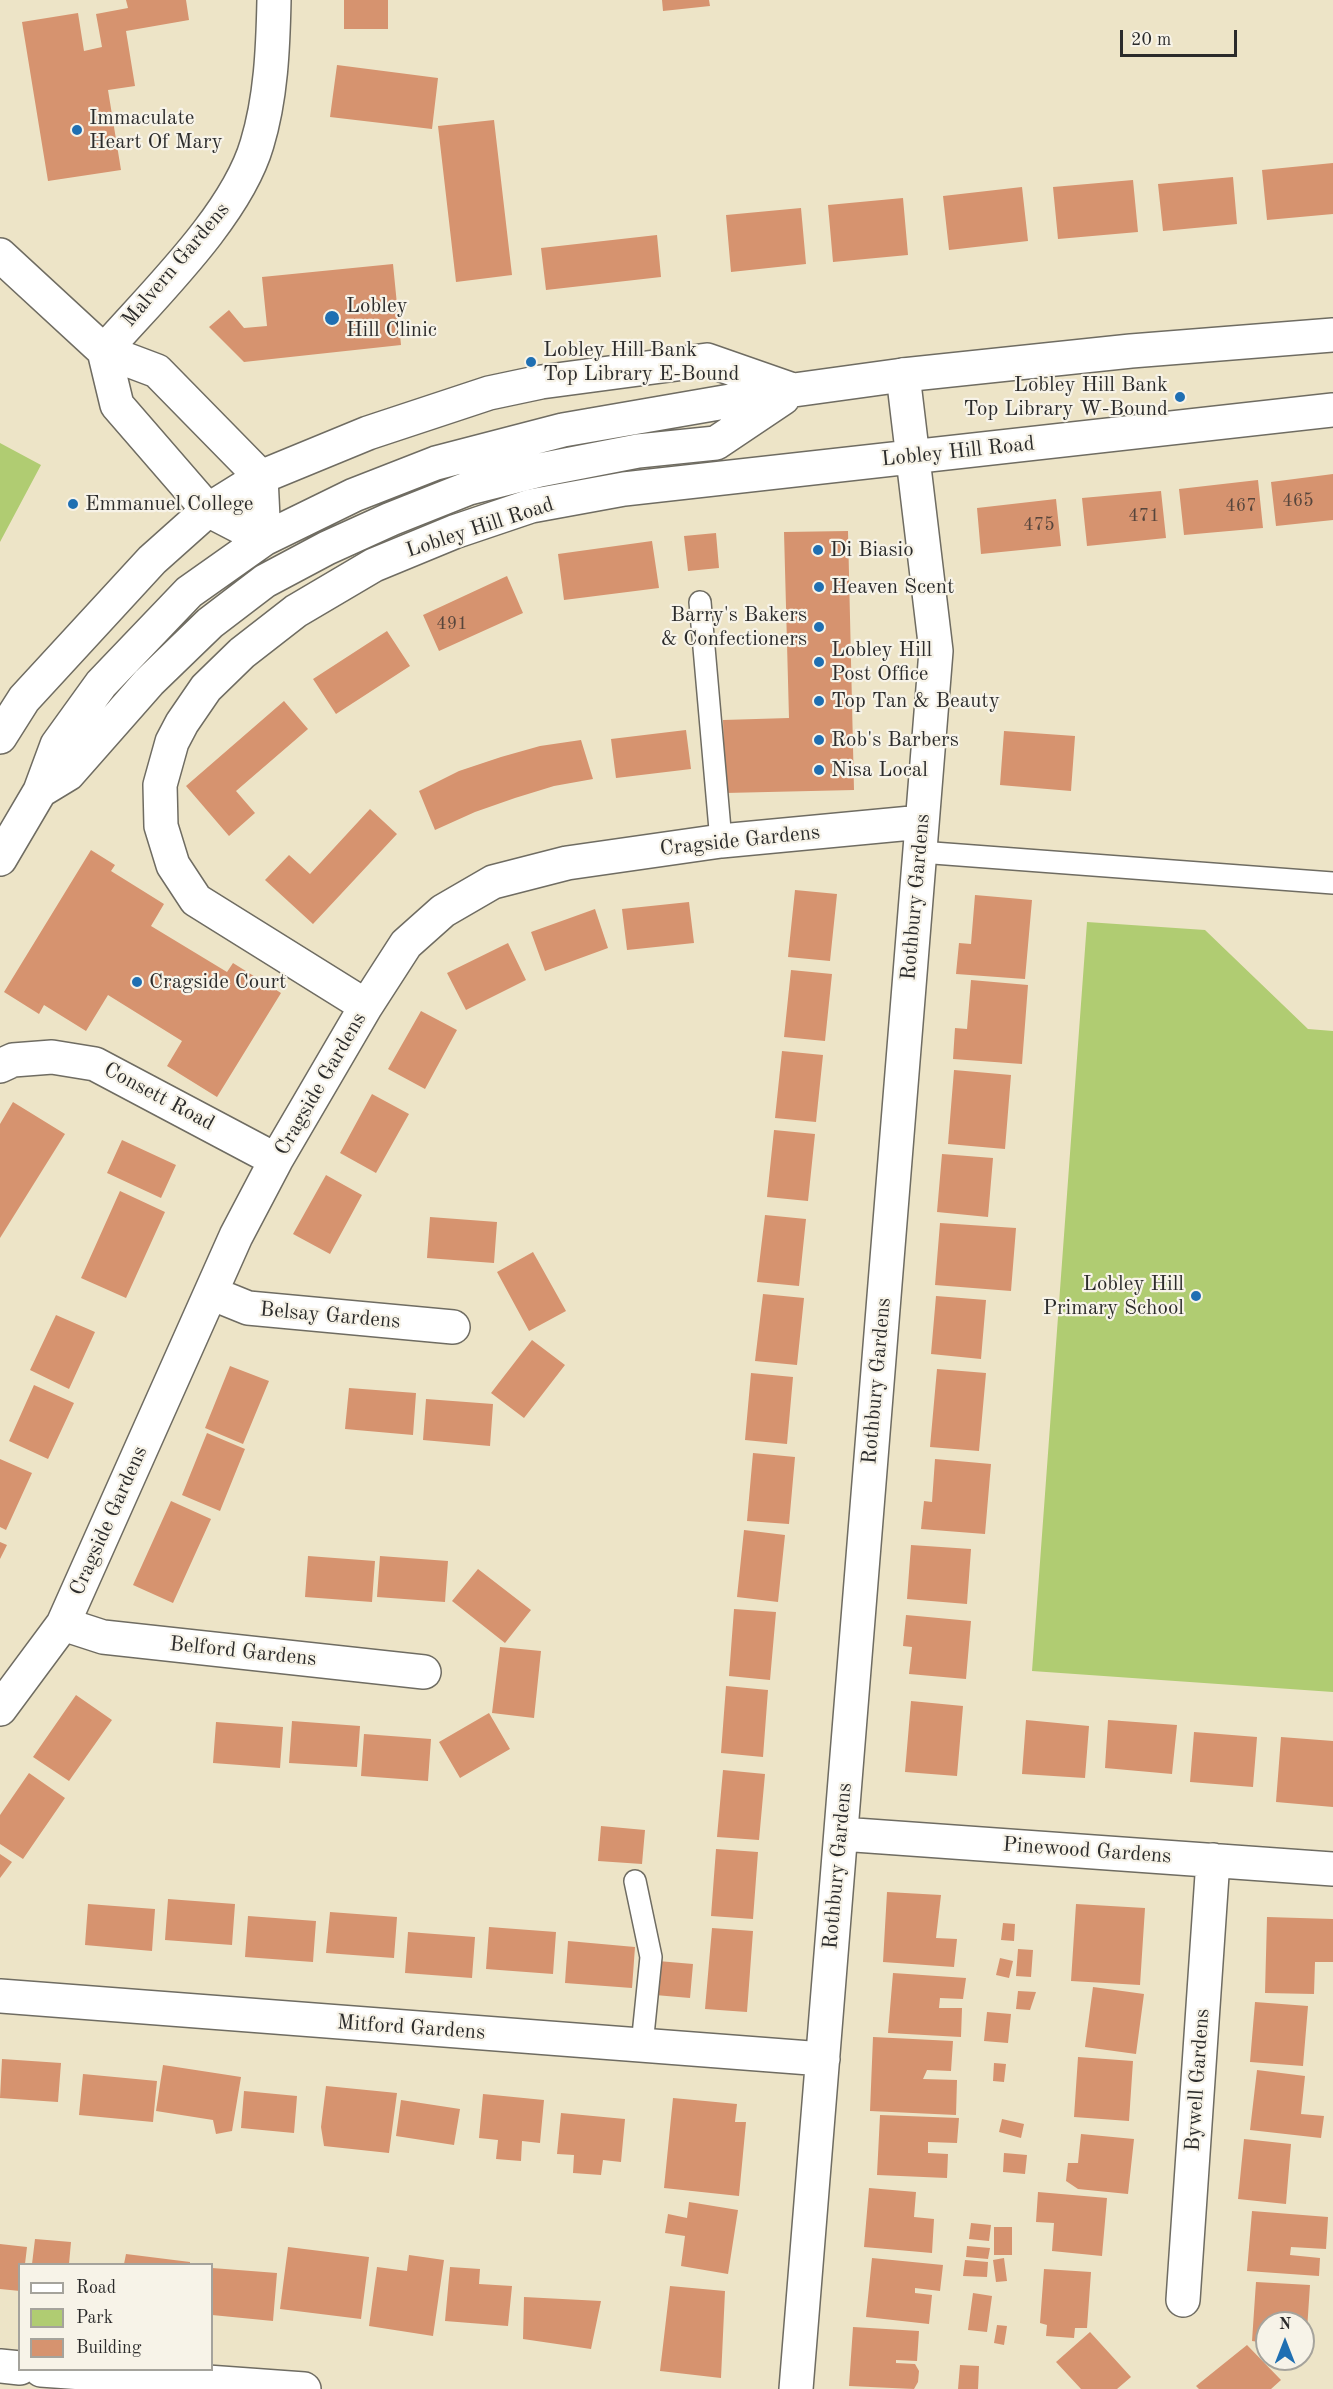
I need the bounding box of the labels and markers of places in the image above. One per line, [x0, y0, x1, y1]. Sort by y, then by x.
place label: Immaculate Heart Of Mary [89, 105, 223, 155]
marker: Immaculate Heart Of Mary [70, 123, 84, 137]
place label: Lobley Hill Clinic [346, 293, 437, 343]
marker: Lobley Hill Clinic [323, 309, 341, 327]
place label: Lobley Hill Bank Top Library E-Bound [543, 337, 740, 387]
marker: Lobley Hill Bank Top Library E-Bound [524, 355, 538, 369]
place label: Lobley Hill Bank Top Library W-Bound [964, 372, 1168, 422]
marker: Lobley Hill Bank Top Library W-Bound [1173, 390, 1187, 404]
place label: Emmanuel College [85, 491, 253, 517]
marker: Emmanuel College [66, 497, 80, 511]
place label: Di Biasio [830, 537, 914, 563]
marker: Di Biasio [811, 543, 825, 557]
place label: Heaven Scent [831, 574, 954, 600]
marker: Heaven Scent [812, 580, 826, 594]
place label: Barry's Bakers & Confectioners [661, 602, 807, 652]
marker: Barry's Bakers & Confectioners [812, 620, 826, 634]
place label: Lobley Hill Post Office [831, 637, 932, 687]
marker: Lobley Hill Post Office [812, 655, 826, 669]
place label: Top Tan & Beauty [831, 688, 1000, 714]
marker: Top Tan & Beauty [812, 694, 826, 708]
place label: Rob's Barbers [831, 727, 959, 753]
marker: Rob's Barbers [812, 733, 826, 747]
place label: Nisa Local [831, 757, 928, 783]
marker: Nisa Local [812, 763, 826, 777]
place label: Cragside Court [149, 969, 286, 995]
marker: Cragside Court [130, 975, 144, 989]
place label: Lobley Hill Primary School [1043, 1271, 1184, 1321]
marker: Lobley Hill Primary School [1189, 1289, 1203, 1303]

